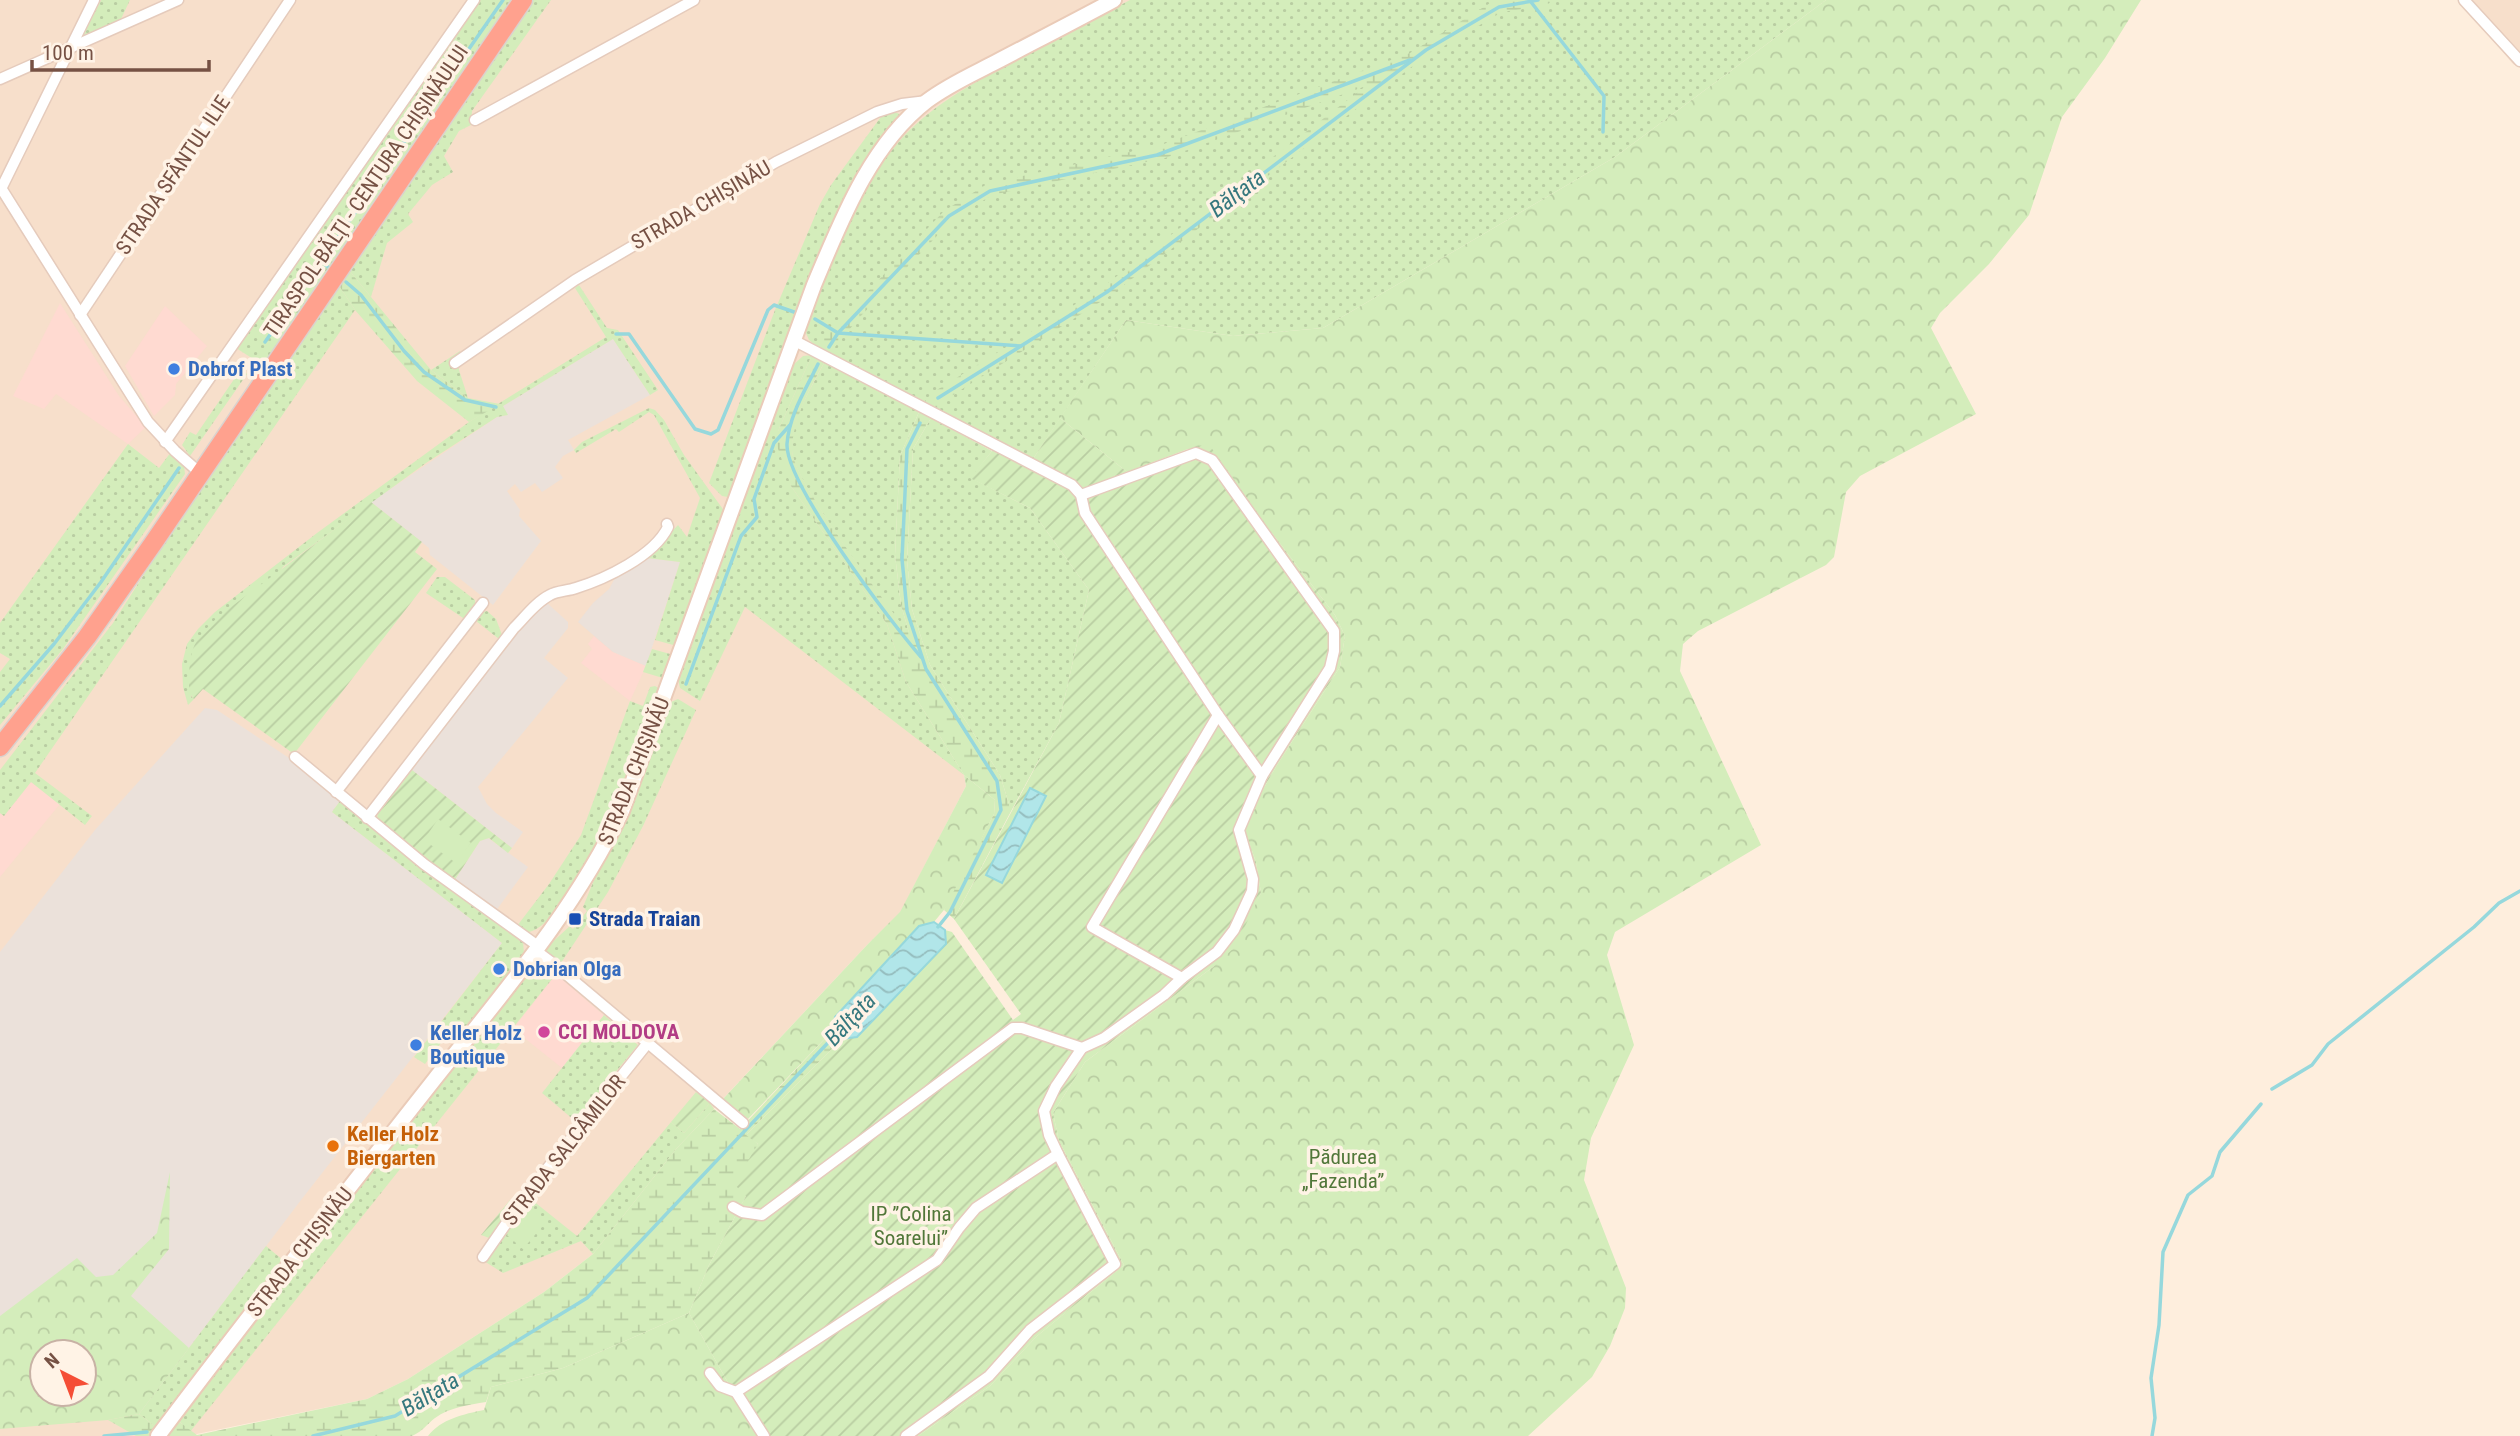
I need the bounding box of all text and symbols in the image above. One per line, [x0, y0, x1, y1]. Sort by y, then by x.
scale bar [32, 28, 208, 72]
street label: TIRASPOL-BĂLŢI - CENTURA CHIȘINĂULUI [259, 40, 473, 342]
text: 100 m [42, 41, 94, 65]
street label: STRADA SFÂNTUL ILIE [111, 91, 235, 259]
street label: STRADA CHIȘINĂU [627, 155, 775, 255]
water label: Bălţata [1204, 164, 1270, 223]
place label: Dobrof Plast [188, 357, 293, 381]
marker: Dobrof Plast [166, 361, 182, 377]
street label: STRADA CHIȘINĂU [593, 694, 675, 848]
place label: Strada Traian [589, 907, 701, 931]
marker: Strada Traian [567, 911, 583, 927]
place label: Dobrian Olga [513, 957, 622, 981]
marker: Dobrian Olga [491, 961, 507, 977]
water label: Bălţata [819, 987, 882, 1051]
place label: CCI MOLDOVA [558, 1020, 680, 1044]
place label: Keller Holz Boutique [430, 1021, 522, 1069]
marker: CCI MOLDOVA [536, 1024, 552, 1040]
marker: Keller Holz Boutique [408, 1037, 424, 1053]
street label: STRADA SALCÂMILOR [498, 1070, 630, 1230]
place label: Keller Holz Biergarten [347, 1122, 439, 1170]
marker: Keller Holz Biergarten [325, 1138, 341, 1154]
park label: Pădurea „Fazenda” [1302, 1145, 1384, 1193]
street label: STRADA CHIȘINĂU [242, 1183, 358, 1321]
park label: IP ”Colina Soarelui” [870, 1202, 952, 1250]
north arrow [28, 1338, 98, 1408]
text: N [40, 1348, 64, 1373]
water label: Bălţata [396, 1367, 464, 1422]

